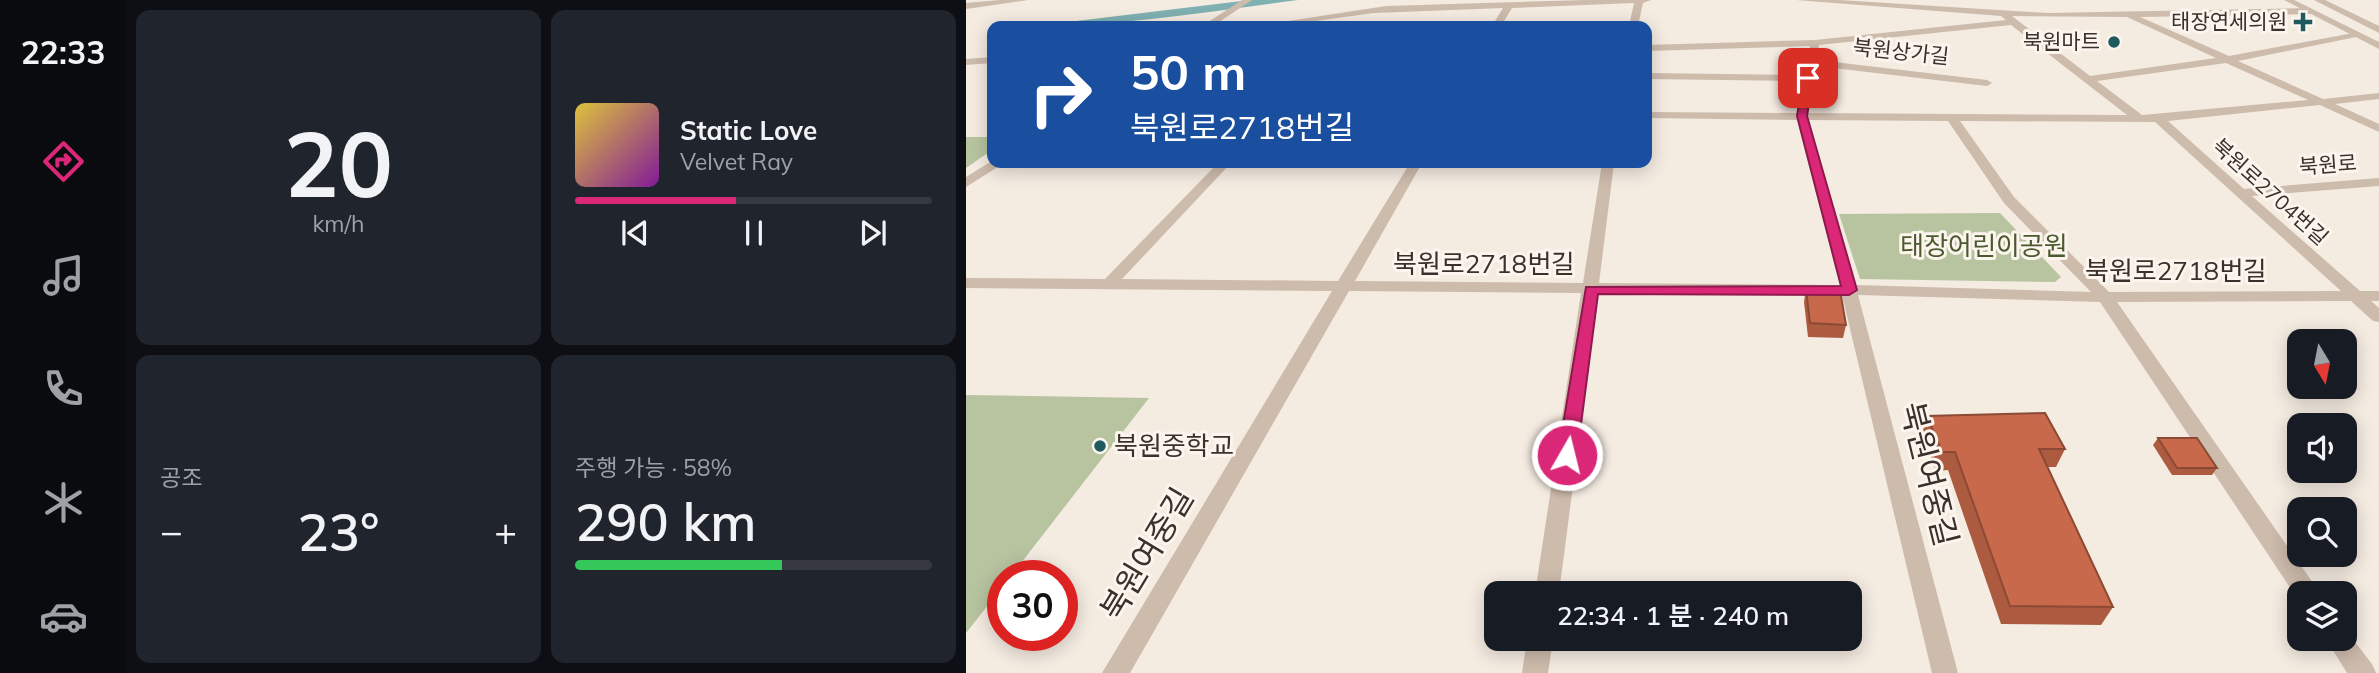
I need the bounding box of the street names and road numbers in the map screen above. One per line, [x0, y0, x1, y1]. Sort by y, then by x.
street label: 북원상가길 [1852, 33, 1951, 69]
street label: 북원로2704번길 [2207, 132, 2334, 250]
street label: 북원로 [2298, 149, 2358, 179]
street label: 북원로2718번길 [1393, 247, 1575, 280]
street label: 북원로2718번길 [2085, 254, 2267, 287]
street label: 북원여중길 [1893, 398, 1967, 550]
street label: 북원여중길 [1091, 480, 1201, 627]

